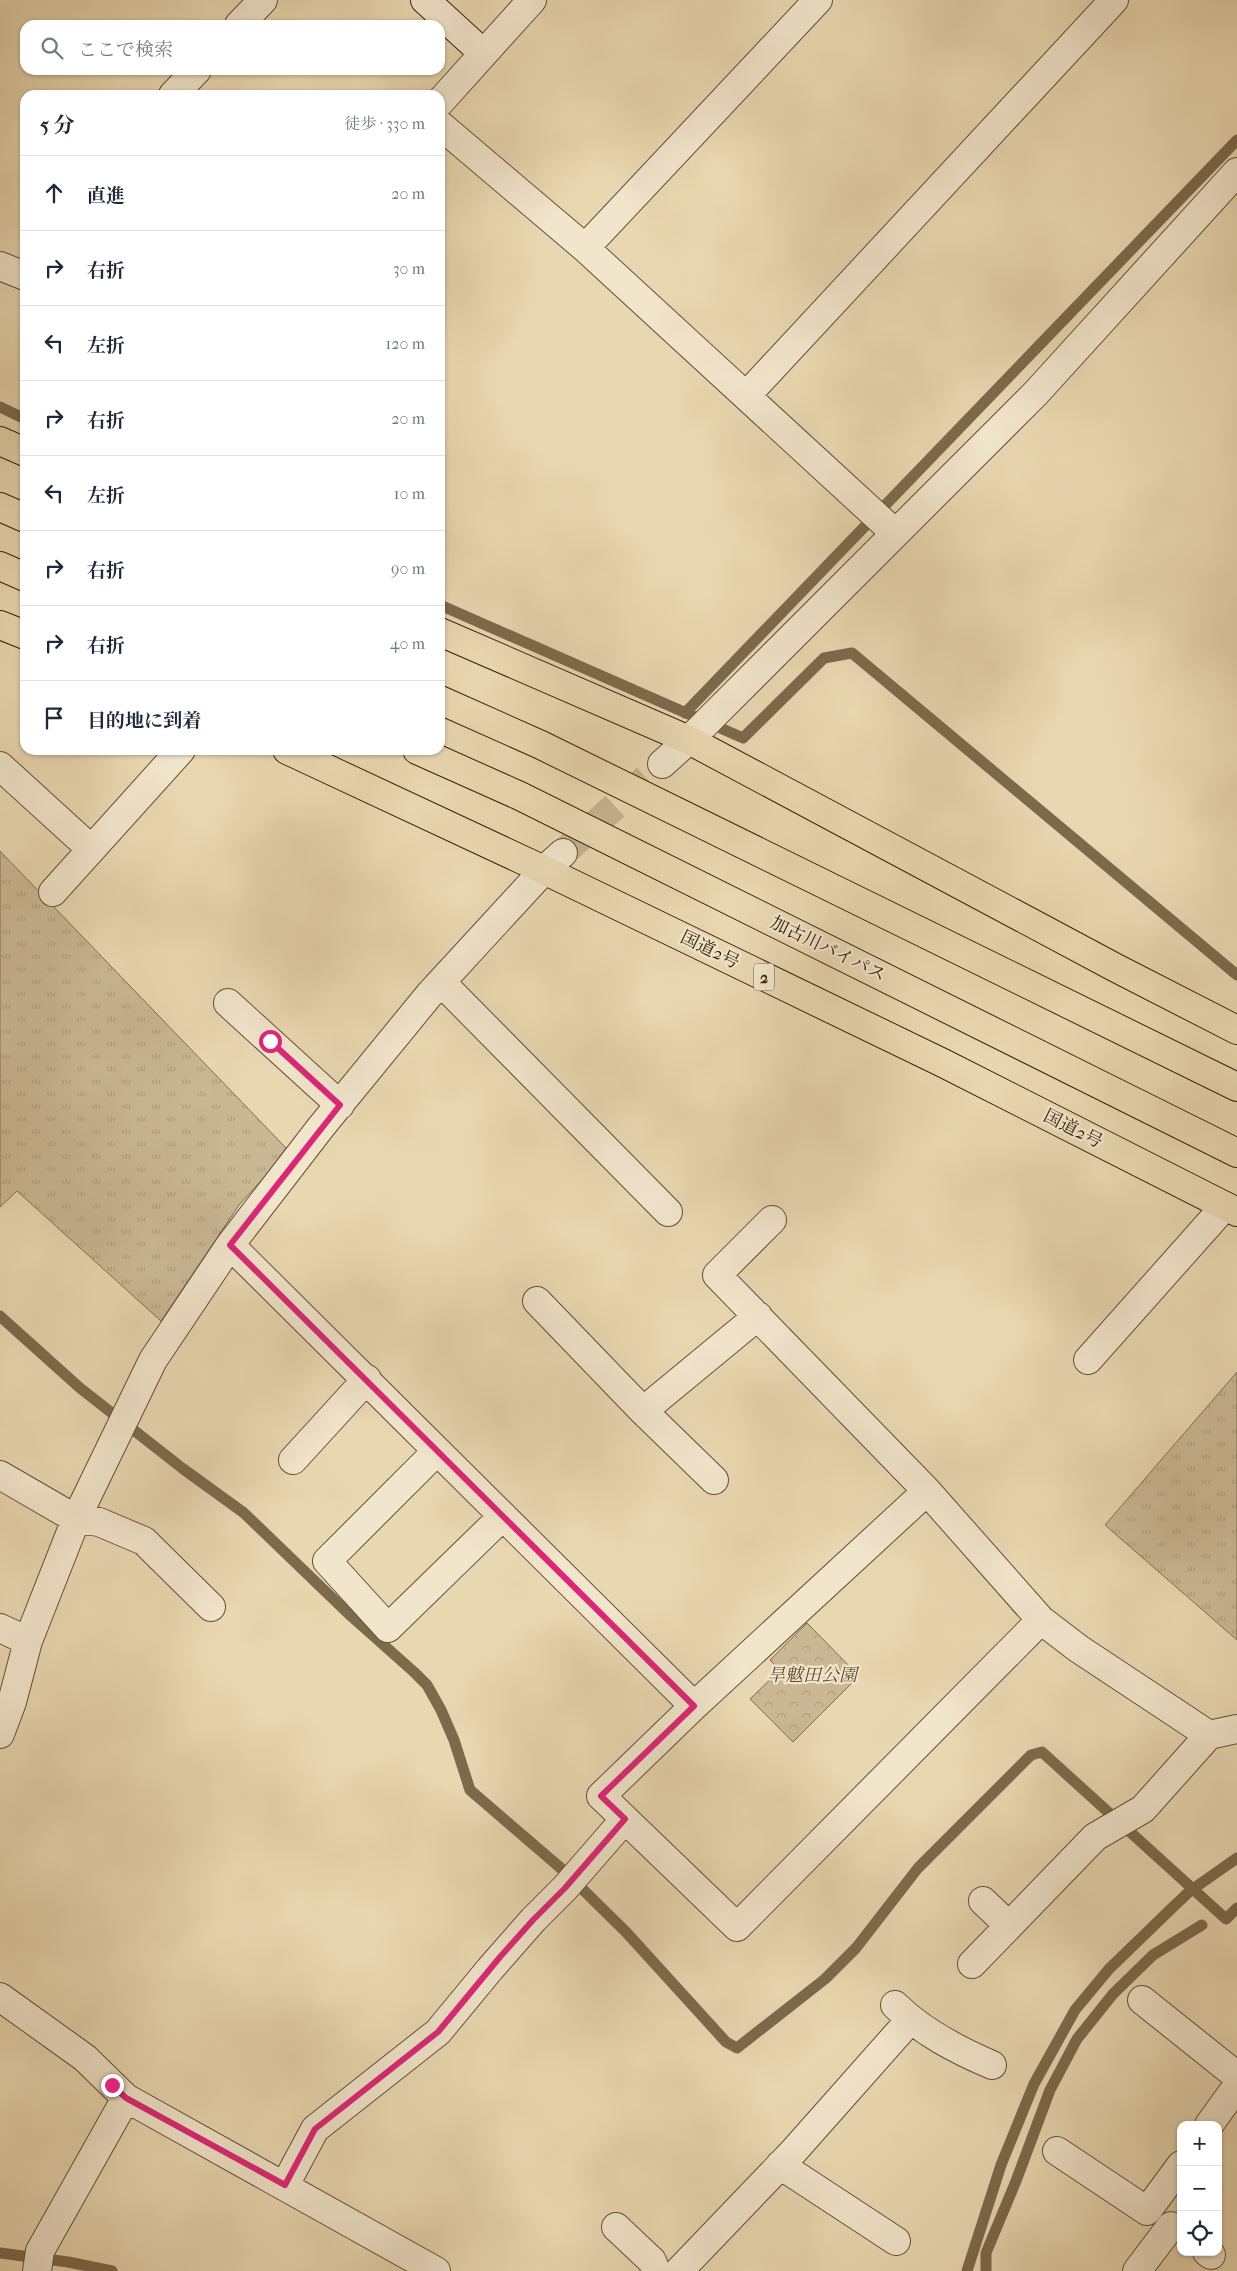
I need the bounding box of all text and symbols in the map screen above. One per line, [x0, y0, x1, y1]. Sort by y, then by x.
search box [20, 20, 445, 75]
icon: search [38, 34, 66, 62]
text: ここで検索 [78, 39, 173, 61]
text: 5 分 [40, 113, 75, 137]
text: 徒歩 · 330 m [344, 114, 425, 133]
icon: ahead [40, 179, 68, 207]
text: 20 m [391, 184, 425, 203]
text: 直進 [87, 185, 125, 207]
icon: right [40, 254, 68, 282]
text: 30 m [393, 259, 425, 278]
text: 右折 [87, 260, 125, 282]
icon: left [40, 329, 68, 357]
text: 120 m [386, 334, 425, 353]
text: 左折 [87, 335, 125, 357]
icon: right [40, 404, 68, 432]
text: 20 m [391, 409, 425, 428]
text: 右折 [87, 410, 125, 432]
icon: left [40, 479, 68, 507]
text: 10 m [394, 484, 425, 503]
text: 左折 [87, 485, 125, 507]
icon: right [40, 554, 68, 582]
text: 90 m [391, 559, 425, 578]
text: 右折 [87, 560, 125, 582]
icon: right [40, 629, 68, 657]
text: 40 m [390, 634, 425, 653]
text: 右折 [87, 635, 125, 657]
icon: arrive [40, 704, 68, 732]
text: 目的地に到着 [87, 710, 201, 732]
street label: 加古川バイパス [767, 912, 889, 986]
street label: 国道2号 [677, 927, 743, 973]
road number: 2 [754, 964, 774, 990]
route start [259, 1030, 282, 1053]
street label: 国道2号 [1040, 1105, 1106, 1153]
park label: 旱魃田公園 [767, 1665, 860, 1686]
route end [101, 2074, 124, 2097]
map controls [1177, 2121, 1222, 2256]
button: + [1177, 2121, 1222, 2166]
button: − [1177, 2166, 1222, 2211]
button: locate [1177, 2211, 1222, 2256]

